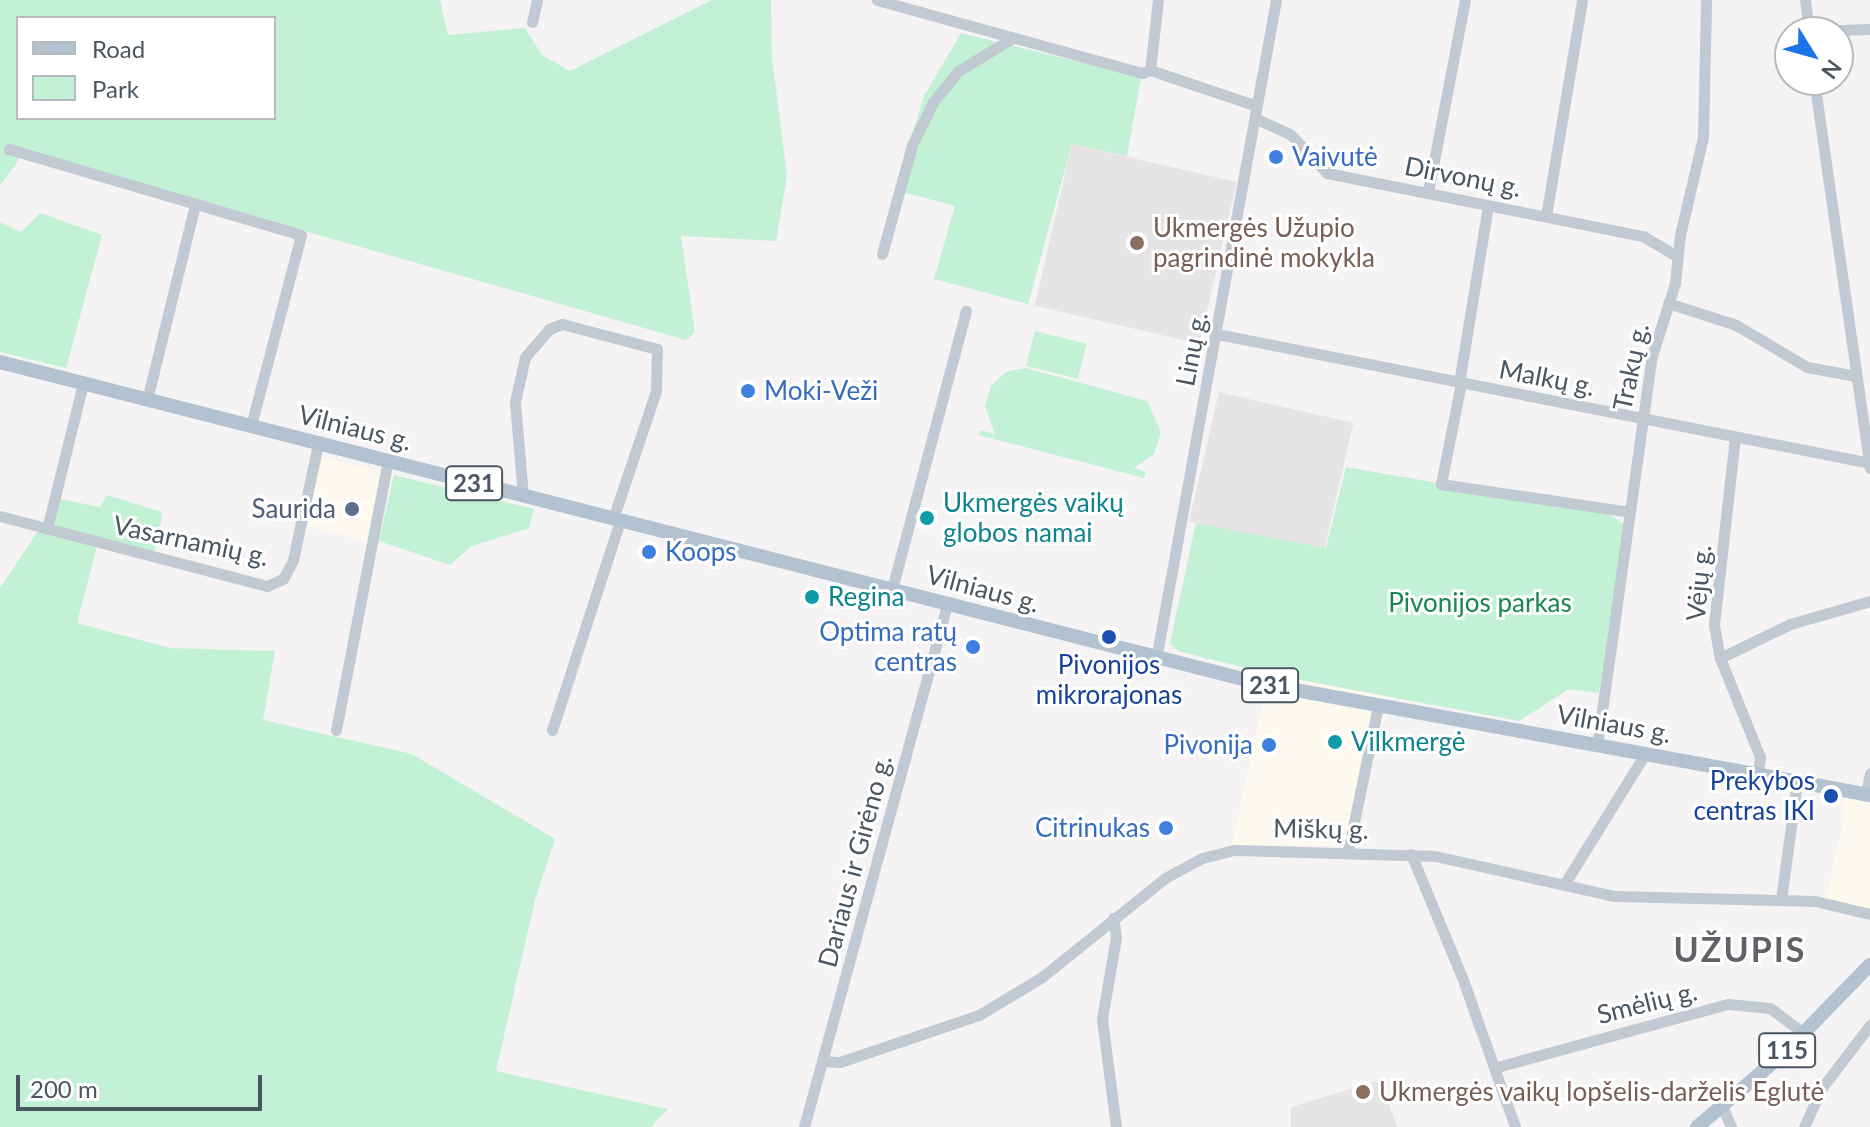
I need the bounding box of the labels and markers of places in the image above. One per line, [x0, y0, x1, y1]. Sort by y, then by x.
place label: Vaivutė [1292, 141, 1378, 173]
marker: Vaivutė [1267, 148, 1285, 166]
place label: Ukmergės Užupio pagrindinė mokykla [1153, 212, 1375, 274]
marker: Ukmergės Užupio pagrindinė mokykla [1128, 234, 1146, 252]
place label: Moki-Veži [764, 375, 878, 407]
marker: Moki-Veži [739, 382, 757, 400]
place label: Ukmergės vaikų globos namai [943, 487, 1124, 548]
place label: Saurida [251, 493, 336, 525]
marker: Saurida [343, 500, 361, 518]
marker: Ukmergės vaikų globos namai [918, 509, 936, 527]
place label: Koops [665, 536, 737, 568]
marker: Koops [640, 543, 658, 561]
place label: Regina [828, 581, 904, 613]
marker: Regina [803, 588, 821, 606]
place label: Optima ratų centras [819, 616, 957, 678]
marker: Pivonijos mikrorajonas [1100, 628, 1118, 646]
marker: Optima ratų centras [964, 638, 982, 656]
place label: Pivonijos mikrorajonas [1036, 649, 1182, 710]
place label: Vilkmergė [1351, 726, 1466, 758]
place label: Pivonija [1164, 729, 1253, 761]
marker: Vilkmergė [1326, 733, 1344, 751]
marker: Pivonija [1260, 736, 1278, 754]
place label: Prekybos centras IKI [1694, 765, 1815, 826]
marker: Prekybos centras IKI [1822, 787, 1840, 805]
place label: Citrinukas [1035, 812, 1150, 844]
marker: Citrinukas [1157, 819, 1175, 837]
place label: Ukmergės vaikų lopšelis-darželis Eglutė [1379, 1076, 1825, 1108]
marker: Ukmergės vaikų lopšelis-darželis Eglutė [1354, 1083, 1372, 1101]

